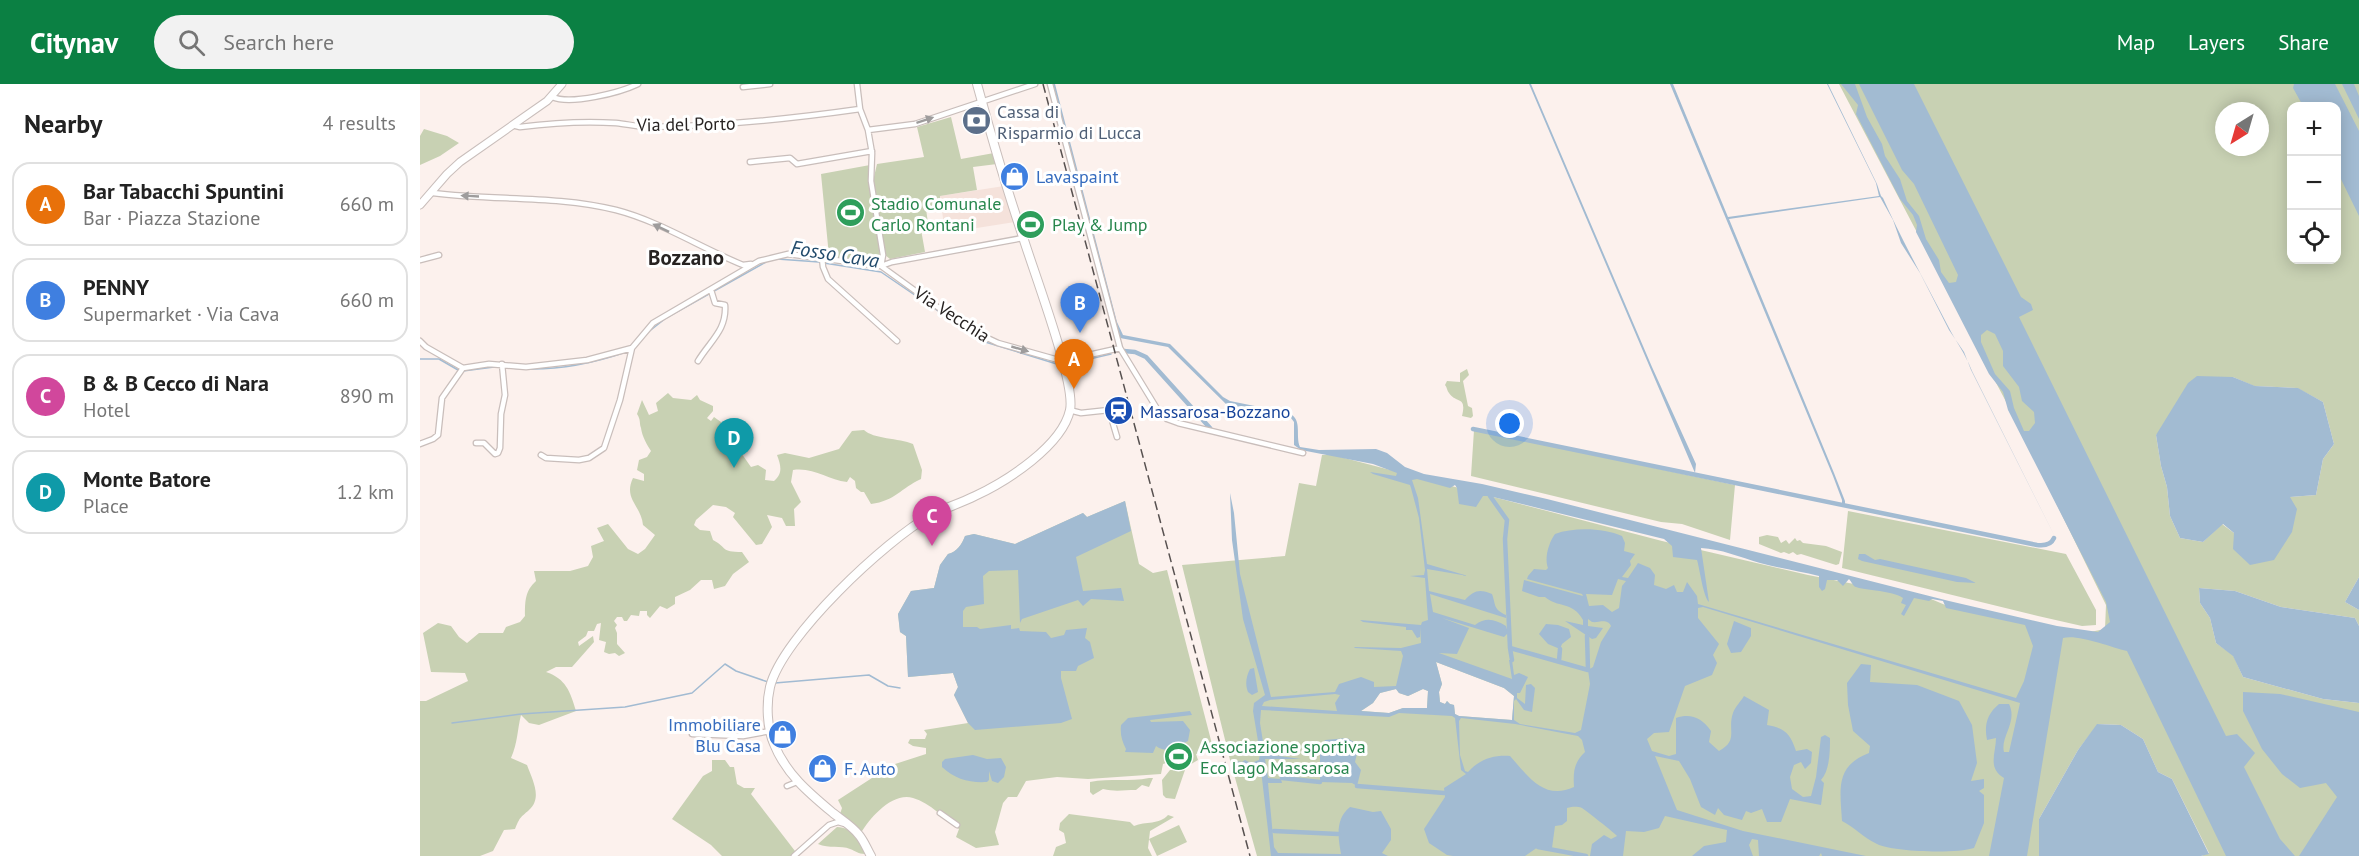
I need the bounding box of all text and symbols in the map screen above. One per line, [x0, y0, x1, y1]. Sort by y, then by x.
search box [154, 15, 574, 69]
text: Citynav [30, 24, 118, 61]
icon: search [175, 26, 208, 59]
text: Search here [223, 28, 334, 56]
text: Map [2117, 29, 2155, 56]
text: Layers [2188, 29, 2245, 56]
text: Share [2278, 29, 2329, 56]
place label: Cassa di Risparmio di Lucca [997, 100, 1142, 144]
north arrow [2215, 102, 2269, 156]
map controls [2287, 102, 2341, 264]
button: + [2287, 102, 2341, 156]
bank icon: Cassa di Risparmio di Lucca [960, 105, 992, 137]
text: Nearby [24, 107, 102, 140]
text: 4 results [323, 110, 396, 136]
street label: Via del Porto [635, 112, 736, 136]
one-way arrow [916, 115, 934, 125]
button: − [2287, 156, 2341, 210]
shop icon: Lavaspaint [999, 160, 1031, 192]
place label: Lavaspaint [1036, 165, 1119, 188]
text: Bar Tabacchi Spuntini [83, 177, 284, 205]
text: A [39, 191, 52, 217]
text: 660 m [340, 191, 394, 217]
one-way arrow [461, 191, 480, 200]
place label: Stadio Comunale Carlo Rontani [871, 192, 1001, 236]
sports icon: Stadio Comunale Carlo Rontani [834, 197, 866, 229]
text: Bar · Piazza Stazione [83, 205, 260, 231]
sports icon: Play & Jump [1015, 208, 1047, 240]
button: locate [2287, 210, 2341, 264]
place label: Play & Jump [1052, 213, 1148, 236]
one-way arrow [652, 223, 669, 232]
water label: Fosso Cava [789, 234, 881, 274]
district label: Bozzano [648, 244, 724, 271]
text: PENNY [83, 273, 149, 301]
street label: Via Vecchia [909, 280, 994, 347]
pin: B [1060, 284, 1100, 333]
text: B [40, 287, 51, 313]
text: 660 m [340, 287, 394, 313]
text: Supermarket · Via Cava [83, 301, 279, 327]
pin: A [1054, 340, 1094, 389]
one-way arrow [1011, 345, 1029, 354]
text: B & B Cecco di Nara [83, 369, 269, 397]
text: C [40, 383, 51, 409]
text: 890 m [340, 383, 394, 409]
station icon: Massarosa-Bozzano [1103, 395, 1135, 427]
text: Hotel [83, 397, 130, 423]
place label: Massarosa-Bozzano [1140, 400, 1290, 423]
your location [1495, 409, 1524, 438]
pin: D [714, 418, 754, 468]
text: Monte Batore [83, 465, 211, 493]
text: D [39, 479, 52, 505]
text: 1.2 km [337, 479, 394, 505]
text: Place [83, 493, 129, 519]
pin: C [912, 496, 952, 546]
place label: Immobiliare Blu Casa [668, 713, 761, 757]
shop icon: Immobiliare Blu Casa [766, 718, 798, 750]
place label: Associazione sportiva Eco lago Massarosa [1200, 735, 1366, 779]
sports icon: Associazione sportiva Eco lago Massarosa [1163, 740, 1195, 772]
shop icon: F. Auto [807, 752, 839, 784]
place label: F. Auto [844, 757, 896, 780]

